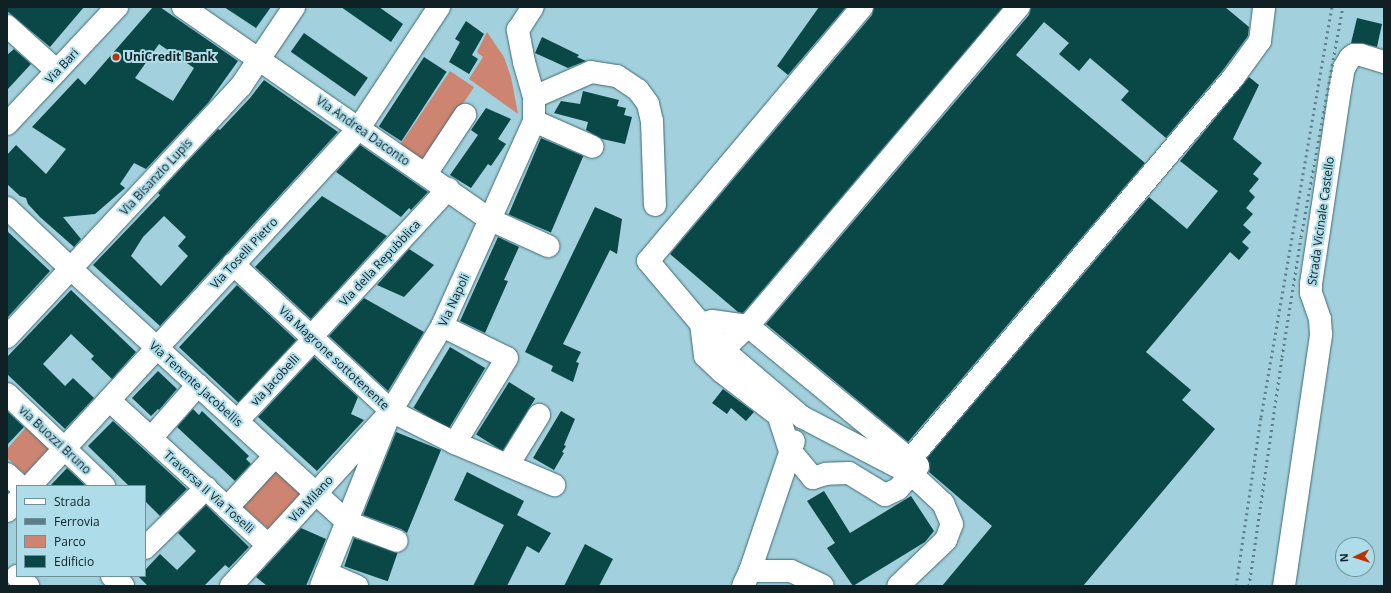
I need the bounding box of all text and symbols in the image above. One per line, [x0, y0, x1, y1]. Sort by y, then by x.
street label: Via Bari [42, 46, 82, 86]
place label: UniCredit Bank [124, 50, 215, 64]
marker: UniCredit Bank [111, 52, 121, 62]
street label: Via Andrea Daconto [313, 93, 413, 169]
street label: Via Bisanzio Lupis [117, 136, 195, 218]
street label: Strada Vicinale Castello [1305, 156, 1337, 286]
street label: Via Toselli Pietro [207, 215, 281, 291]
street label: Via della Repubblica [337, 217, 423, 309]
street label: Via Napoli [436, 271, 472, 329]
street label: Via Magrone sottotenente [276, 303, 392, 413]
street label: Via Tenente Jacobellis [146, 338, 246, 430]
street label: via Jacobelli [248, 351, 302, 409]
street label: via Buozzi Bruno [16, 403, 94, 477]
street label: Traversa II Via Toselli [161, 448, 257, 536]
street label: Via Milano [286, 473, 336, 525]
legend [16, 485, 146, 577]
text: Strada [54, 493, 90, 510]
text: Ferrovia [54, 513, 100, 530]
text: Parco [54, 533, 86, 550]
north arrow [1335, 537, 1375, 577]
text: Edificio [54, 553, 94, 570]
text: N [1336, 553, 1351, 563]

